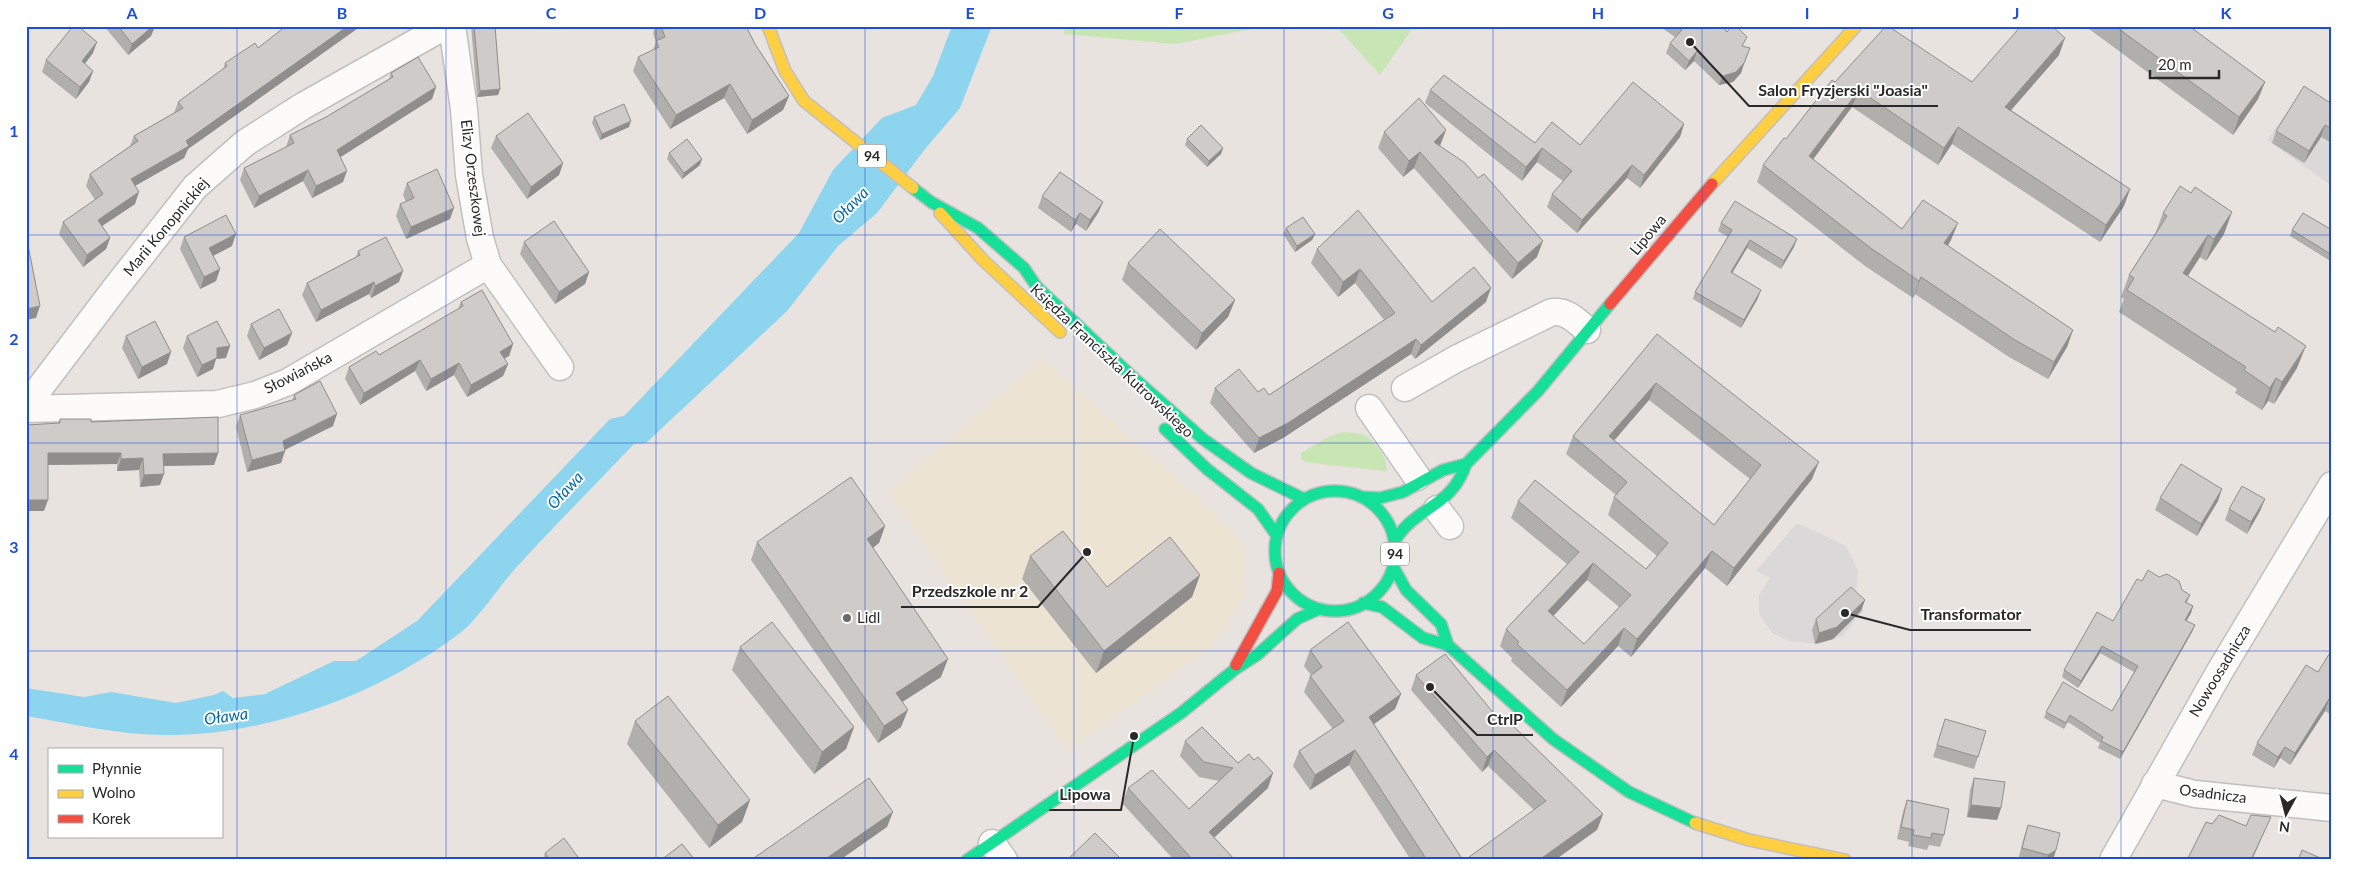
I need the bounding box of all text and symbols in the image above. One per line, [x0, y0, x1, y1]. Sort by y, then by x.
text: A [125, 3, 138, 22]
text: B [337, 3, 347, 22]
text: C [546, 3, 557, 22]
text: D [754, 3, 766, 22]
text: E [965, 3, 975, 22]
text: F [1174, 3, 1184, 22]
text: G [1382, 3, 1394, 22]
text: H [1592, 3, 1604, 22]
text: I [1805, 3, 1809, 22]
text: J [2013, 3, 2019, 22]
text: K [2221, 3, 2233, 22]
scale bar [2150, 48, 2219, 80]
text: 20 m [2158, 55, 2192, 73]
callout: Salon Fryzjerski "Joasia" [1749, 75, 1938, 106]
text: Salon Fryzjerski "Joasia" [1758, 80, 1928, 99]
street label: Elizy Orzeszkowej [458, 118, 490, 237]
text: 1 [9, 121, 19, 140]
road number: 94 [858, 144, 886, 168]
street label: Marii Konopnickiej [119, 174, 212, 279]
water label: Oława [827, 182, 872, 227]
street label: Lipowa [1625, 210, 1669, 258]
street label: Księdza Franciszka Kutrowskiego [1027, 280, 1198, 441]
text: 2 [9, 329, 19, 348]
street label: Słowiańska [261, 347, 335, 397]
water label: Oława [543, 467, 587, 512]
text: 3 [9, 537, 19, 556]
road number: 94 [1381, 542, 1409, 566]
callout: Przedszkole nr 2 [901, 576, 1038, 607]
text: Przedszkole nr 2 [912, 581, 1028, 600]
callout: Transformator [1910, 599, 2031, 630]
text: Transformator [1920, 604, 2022, 623]
place label: Lidl [857, 608, 880, 626]
marker: Lidl [841, 612, 853, 624]
street label: Nowoosadnicza [2185, 621, 2254, 720]
water label: Oława [203, 703, 249, 728]
callout: CtrlP [1477, 704, 1533, 735]
text: CtrlP [1487, 709, 1523, 728]
text: 4 [9, 744, 19, 763]
legend [48, 748, 222, 838]
text: Płynnie [92, 759, 142, 777]
callout: Lipowa [1049, 779, 1121, 810]
street label: Osadnicza [2178, 780, 2248, 806]
text: Wolno [92, 783, 136, 801]
text: Lipowa [1059, 784, 1111, 803]
north arrow [2260, 788, 2310, 838]
text: Korek [92, 809, 131, 827]
text: N [2278, 818, 2291, 836]

